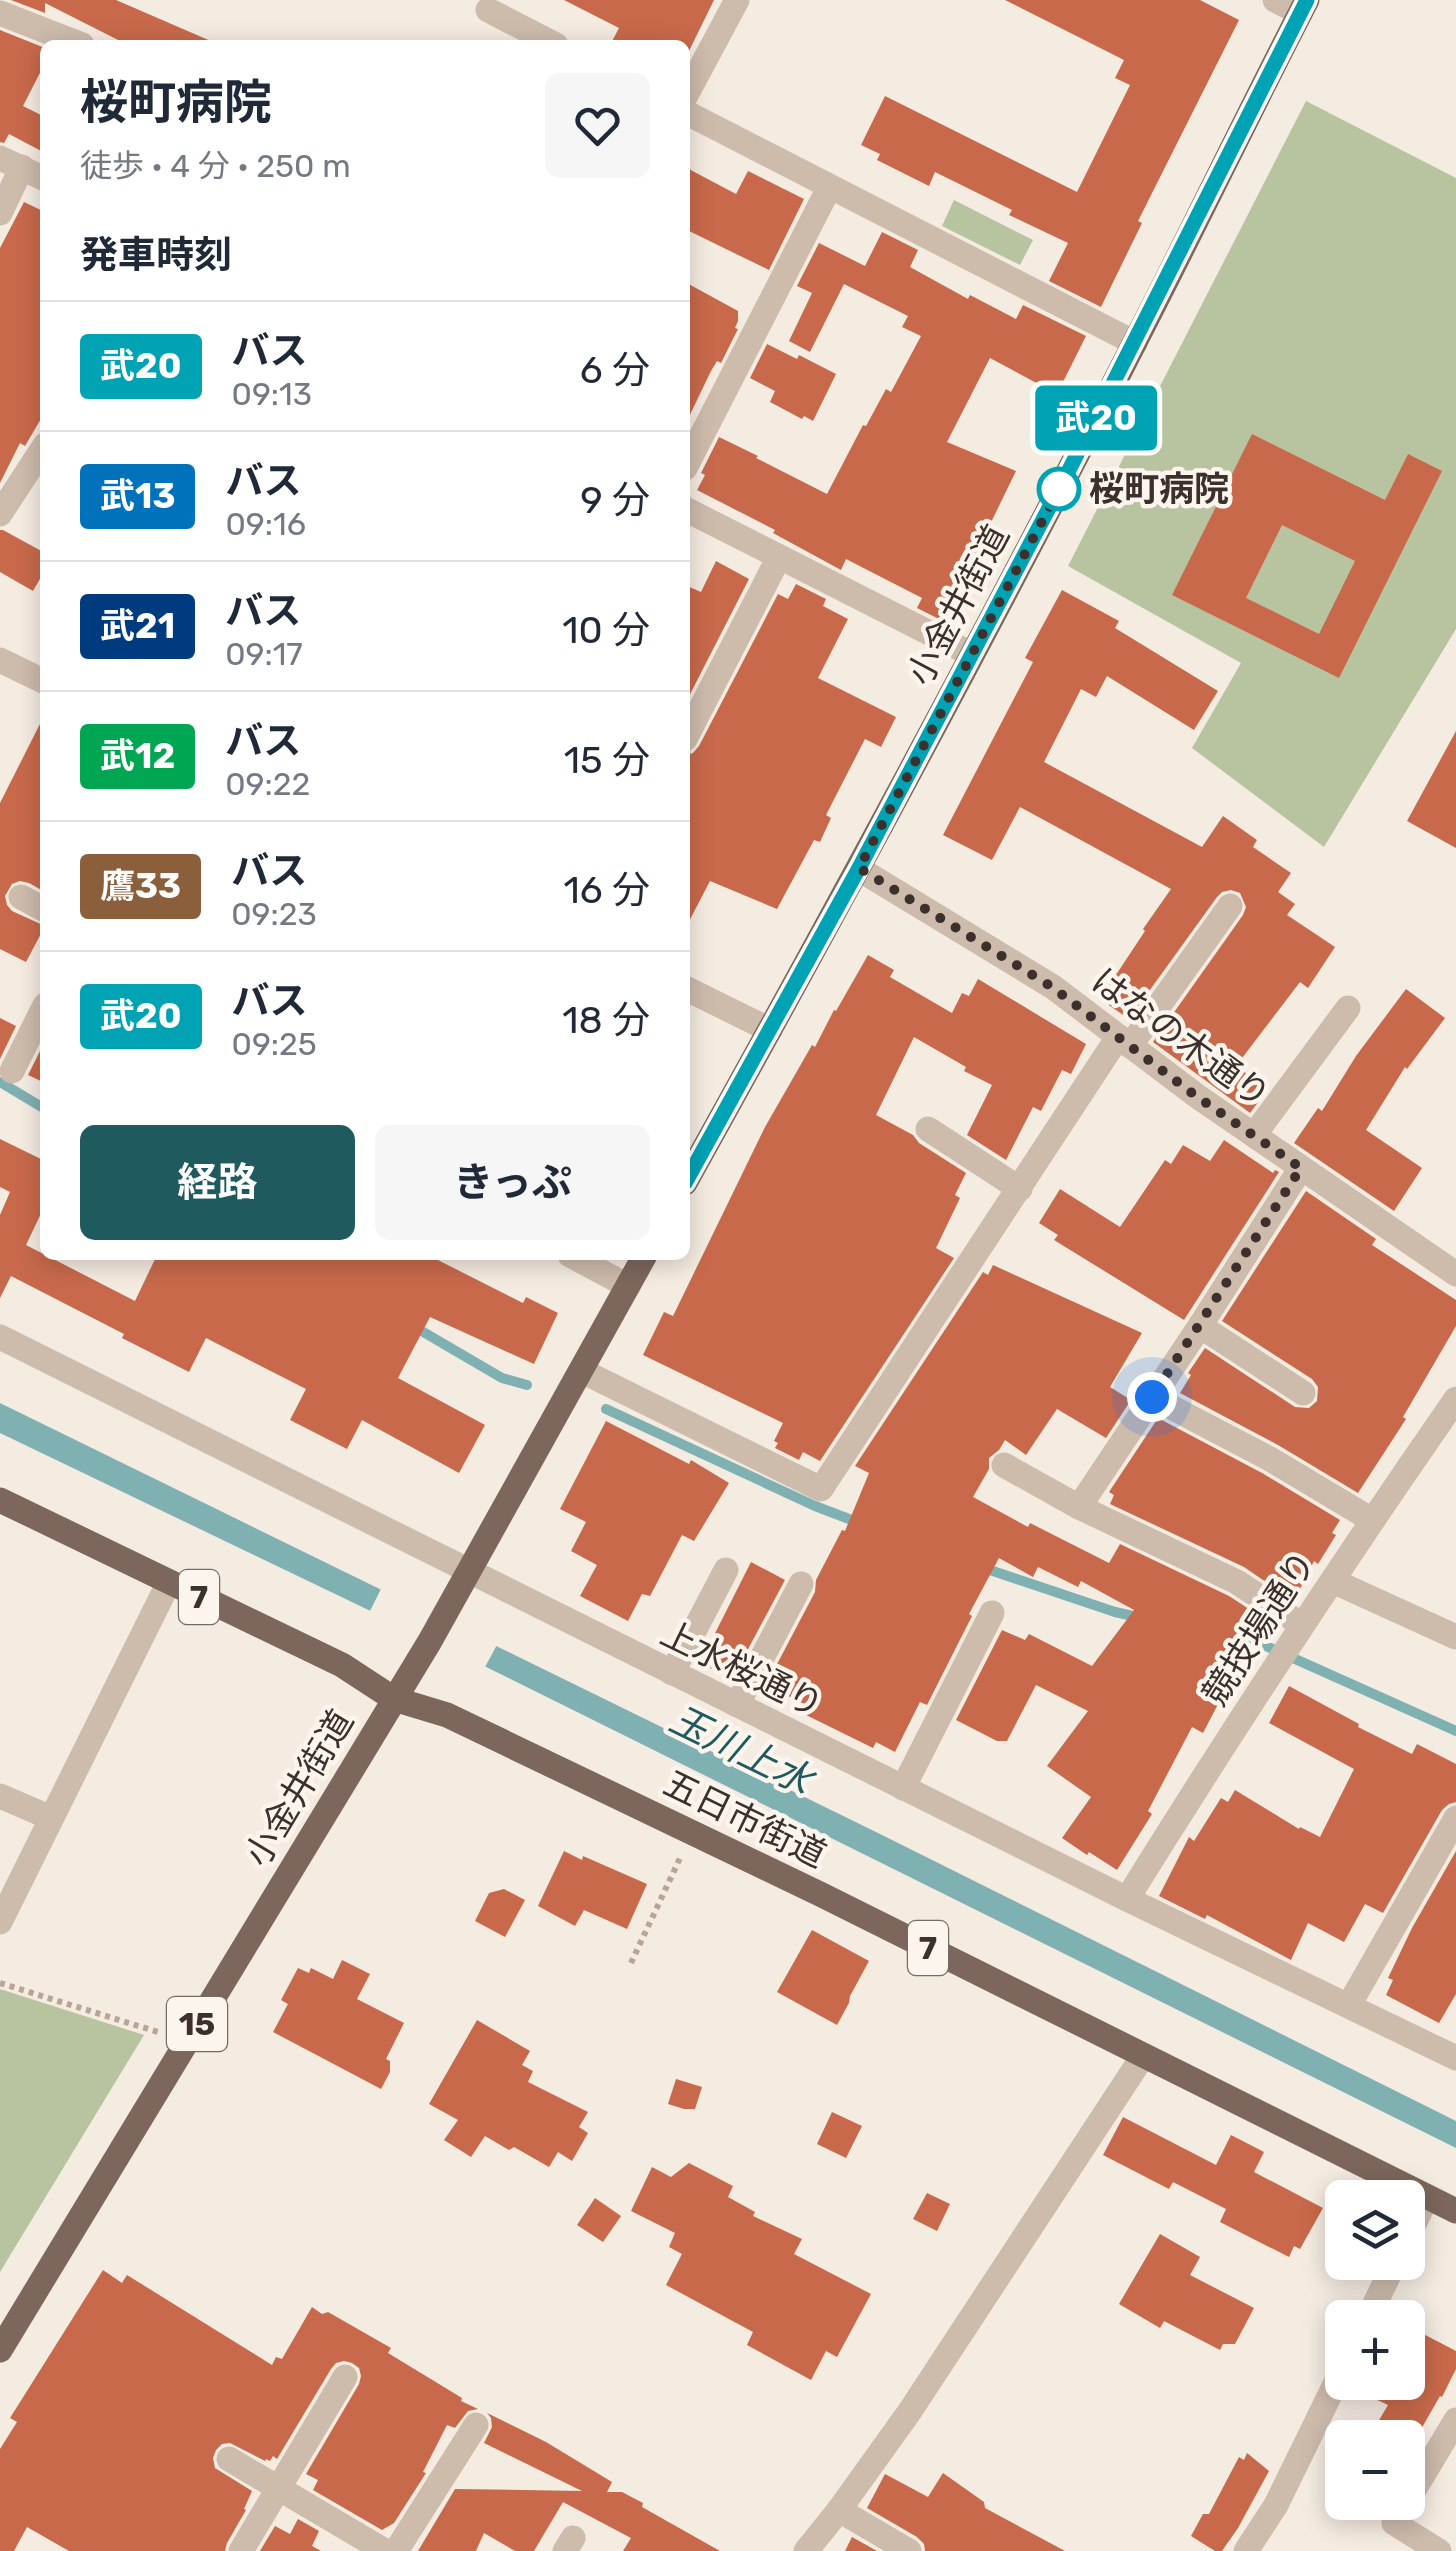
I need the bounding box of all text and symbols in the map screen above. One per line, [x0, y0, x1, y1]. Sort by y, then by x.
button: heart [545, 73, 650, 178]
text: 桜町病院 [80, 74, 272, 131]
text: 徒歩 · 4 分 · 250 m [80, 147, 351, 185]
text: 発車時刻 [80, 232, 232, 278]
text: バス [232, 328, 308, 374]
text: 武20 [100, 345, 182, 387]
text: 6 分 [580, 347, 650, 393]
text: 09:13 [232, 375, 312, 413]
line badge: 武20 [1038, 386, 1154, 450]
text: 武20 [1055, 397, 1137, 439]
text: バス [225, 458, 301, 504]
marker: 桜町病院 [1038, 468, 1080, 510]
place label: 桜町病院 [1089, 468, 1229, 510]
text: 武13 [100, 475, 175, 517]
text: 9 分 [580, 477, 650, 523]
text: 09:16 [225, 505, 306, 543]
street label: 小金井街道 [898, 518, 1018, 692]
text: バス [225, 588, 301, 634]
text: 武21 [100, 605, 175, 647]
text: 10 分 [562, 607, 650, 653]
text: 09:17 [225, 635, 303, 673]
text: バス [225, 718, 301, 764]
text: 武12 [100, 735, 175, 777]
text: 15 分 [564, 737, 650, 783]
text: 09:22 [225, 765, 310, 803]
text: バス [231, 848, 307, 894]
text: 鷹33 [100, 865, 181, 907]
text: 16 分 [564, 867, 650, 913]
text: 09:23 [231, 895, 317, 933]
street label: はなの木通り [1084, 959, 1278, 1117]
text: バス [232, 978, 308, 1024]
text: 武20 [100, 995, 182, 1037]
text: 18 分 [562, 997, 650, 1043]
text: 09:25 [232, 1025, 317, 1063]
button: 経路 [80, 1125, 355, 1240]
button: きっぷ [375, 1125, 650, 1240]
your location [1127, 1372, 1177, 1422]
street label: 競技場通り [1194, 1543, 1324, 1713]
road number: 7 [179, 1570, 219, 1624]
street label: 上水桜通り [654, 1612, 830, 1726]
water label: 玉川上水 [663, 1696, 823, 1806]
street label: 小金井街道 [236, 1702, 362, 1874]
street label: 五日市街道 [657, 1762, 833, 1876]
road number: 7 [908, 1921, 948, 1975]
road number: 15 [167, 1997, 227, 2051]
map controls [1325, 2180, 1425, 2520]
button: layers [1325, 2180, 1425, 2280]
button: + [1325, 2300, 1425, 2400]
button: − [1325, 2420, 1425, 2520]

